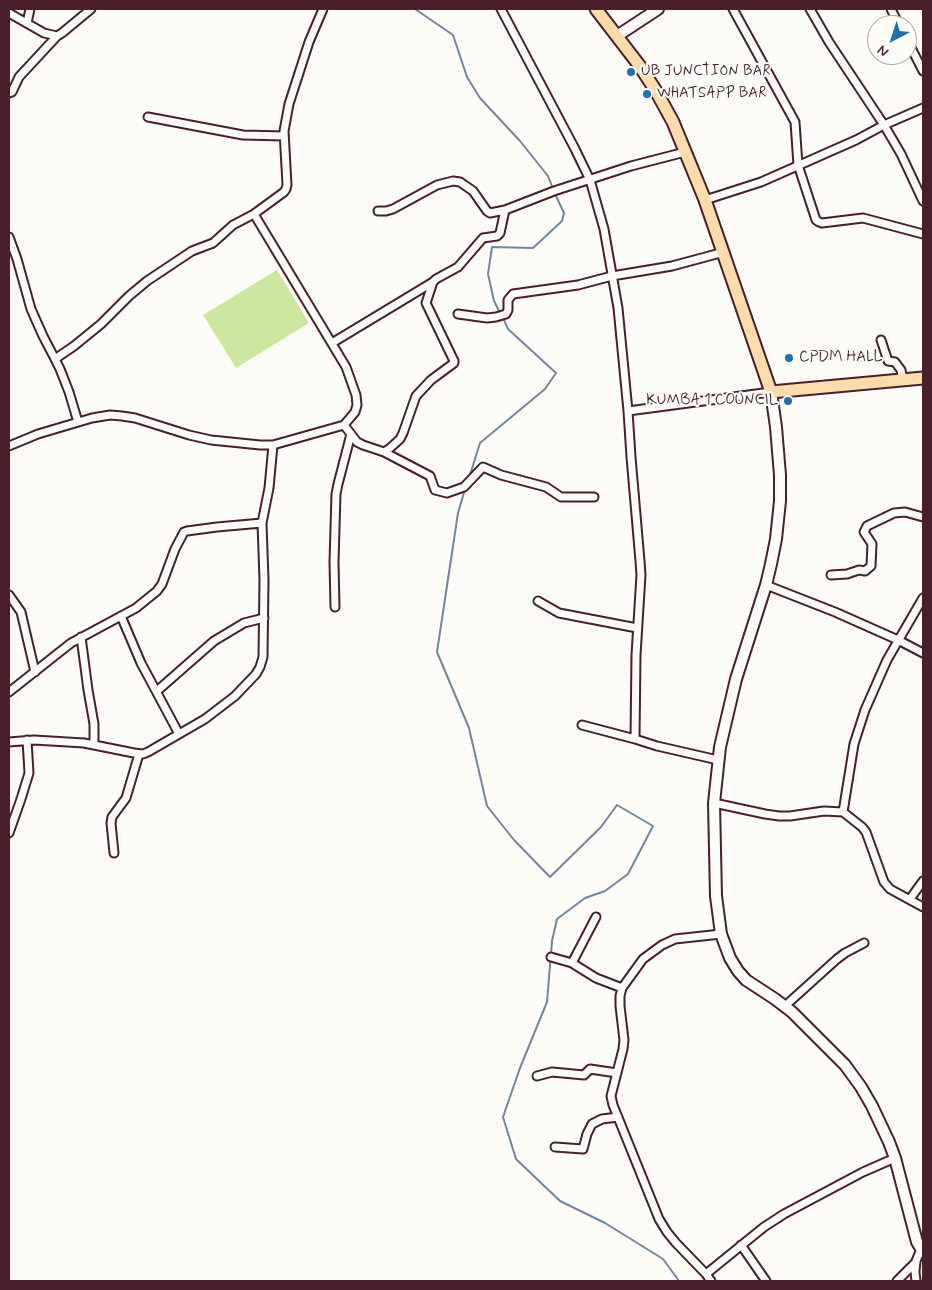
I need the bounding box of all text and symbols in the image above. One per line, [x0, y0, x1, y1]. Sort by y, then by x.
north arrow [867, 15, 917, 65]
text: N [874, 41, 892, 61]
place label: UB JUNCTION BAR [641, 63, 771, 81]
marker: UB JUNCTION BAR [625, 66, 637, 78]
place label: WHATSAPP BAR [657, 85, 766, 103]
marker: WHATSAPP BAR [641, 88, 653, 100]
place label: CPDM HALL [799, 349, 883, 367]
marker: CPDM HALL [783, 352, 795, 364]
place label: KUMBA 1 COUNCIL [646, 392, 778, 410]
marker: KUMBA 1 COUNCIL [782, 395, 794, 407]

